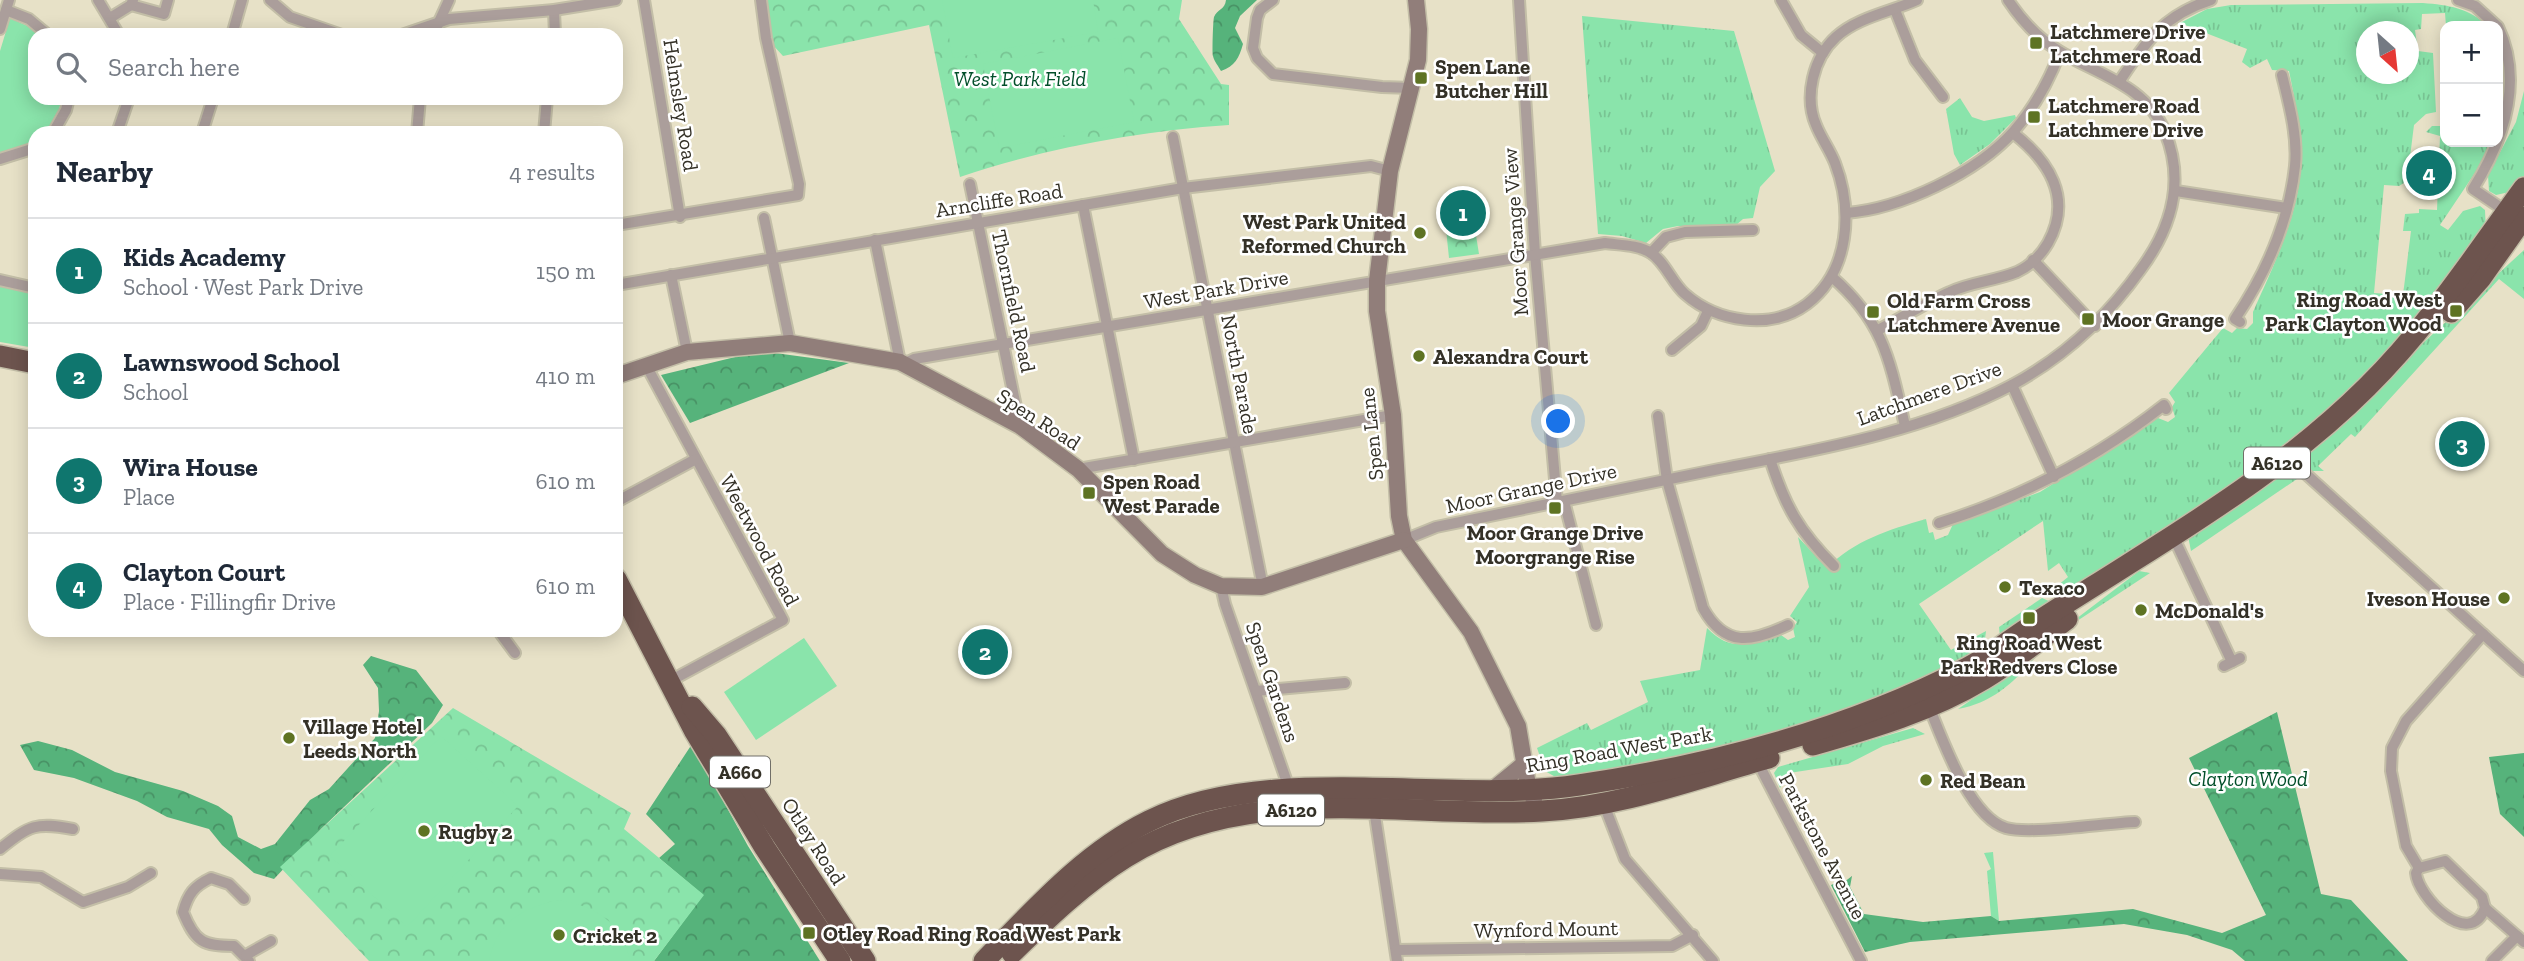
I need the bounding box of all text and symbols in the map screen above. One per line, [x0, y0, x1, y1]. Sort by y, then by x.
place label: Latchmere Drive Latchmere Road [2050, 19, 2205, 68]
north arrow [2356, 21, 2419, 84]
map controls [2440, 21, 2503, 147]
button: + [2440, 21, 2503, 84]
search box [28, 28, 623, 105]
marker: Latchmere Drive Latchmere Road [2028, 35, 2044, 51]
street label: Helmsley Road [658, 37, 704, 173]
icon: search [52, 48, 90, 86]
text: Search here [108, 51, 240, 83]
place label: Spen Lane Butcher Hill [1435, 54, 1548, 103]
park label: West Park Field [954, 66, 1087, 91]
marker: Spen Lane Butcher Hill [1413, 70, 1429, 86]
button: − [2440, 84, 2503, 147]
place label: Latchmere Road Latchmere Drive [2048, 93, 2203, 142]
marker: Latchmere Road Latchmere Drive [2026, 109, 2042, 125]
street label: Moor Grange View [1497, 147, 1533, 317]
pin: 4 [2406, 147, 2452, 199]
text: Nearby [56, 154, 153, 190]
text: 4 results [509, 158, 595, 186]
street label: Arncliffe Road [934, 178, 1065, 222]
pin: 1 [1440, 187, 1486, 239]
place label: West Park United Reformed Church [1241, 209, 1406, 258]
marker: West Park United Reformed Church [1412, 225, 1428, 241]
street label: Thornfield Road [987, 227, 1041, 375]
text: Kids Academy [123, 241, 286, 273]
text: 1 [74, 257, 84, 285]
text: 150 m [536, 257, 595, 285]
street label: West Park Drive [1142, 264, 1290, 314]
text: School · West Park Drive [123, 273, 363, 301]
place label: Ring Road West Park Clayton Wood [2265, 287, 2443, 336]
place label: Old Farm Cross Latchmere Avenue [1887, 288, 2060, 337]
marker: Ring Road West Park Clayton Wood [2448, 303, 2464, 319]
marker: Old Farm Cross Latchmere Avenue [1865, 304, 1881, 320]
place label: Moor Grange [2102, 307, 2224, 332]
marker: Moor Grange [2080, 311, 2096, 327]
street label: North Parade [1216, 312, 1264, 436]
place label: Alexandra Court [1433, 344, 1589, 369]
text: Lawnswood School [123, 346, 340, 378]
marker: Alexandra Court [1411, 348, 1427, 364]
street label: Latchmere Drive [1853, 355, 2005, 431]
text: 2 [73, 362, 85, 390]
text: 410 m [535, 362, 595, 390]
text: School [123, 378, 188, 406]
street label: Spen Road [993, 383, 1086, 455]
street label: Spen Lane [1354, 386, 1388, 482]
your location [1541, 404, 1575, 438]
pin: 3 [2439, 418, 2485, 470]
road number: A6120 [2244, 447, 2310, 478]
text: Wira House [123, 451, 258, 483]
street label: Moor Grange Drive [1443, 458, 1619, 518]
text: 3 [73, 467, 85, 495]
text: 610 m [536, 467, 595, 495]
place label: Spen Road West Parade [1103, 469, 1220, 518]
street label: Weetwood Road [715, 470, 805, 610]
text: Place [123, 483, 175, 511]
marker: Spen Road West Parade [1081, 485, 1097, 501]
marker: Moor Grange Drive Moorgrange Rise [1547, 500, 1563, 516]
place label: Moor Grange Drive Moorgrange Rise [1467, 520, 1643, 569]
text: Clayton Court [123, 556, 285, 588]
text: 4 [72, 572, 86, 600]
text: 610 m [536, 572, 595, 600]
place label: Texaco [2019, 575, 2085, 600]
marker: Texaco [1997, 579, 2013, 595]
place label: Iveson House [2367, 586, 2490, 611]
text: Place · Fillingfir Drive [123, 588, 336, 616]
marker: Iveson House [2496, 590, 2512, 606]
place label: McDonald's [2155, 598, 2264, 623]
marker: McDonald's [2133, 602, 2149, 618]
marker: Ring Road West Park Redvers Close [2021, 610, 2037, 626]
street label: Spen Gardens [1241, 619, 1305, 745]
pin: 2 [962, 626, 1008, 678]
place label: Ring Road West Park Redvers Close [1941, 630, 2117, 679]
place label: Village Hotel Leeds North [303, 714, 423, 763]
street label: Ring Road West Park [1524, 720, 1714, 778]
marker: Village Hotel Leeds North [281, 730, 297, 746]
road number: A660 [710, 757, 770, 788]
park label: Clayton Wood [2188, 766, 2308, 791]
place label: Red Bean [1940, 768, 2026, 793]
street label: Parkstone Avenue [1774, 769, 1872, 924]
marker: Red Bean [1918, 772, 1934, 788]
street label: Otley Road [777, 793, 852, 889]
road number: A6120 [1258, 794, 1324, 825]
place label: Rugby 2 [438, 819, 513, 844]
marker: Rugby 2 [416, 823, 432, 839]
street label: Wynford Mount [1474, 915, 1619, 943]
place label: Otley Road Ring Road West Park [823, 921, 1121, 946]
place label: Cricket 2 [573, 923, 657, 948]
marker: Otley Road Ring Road West Park [801, 925, 817, 941]
marker: Cricket 2 [551, 927, 567, 943]

